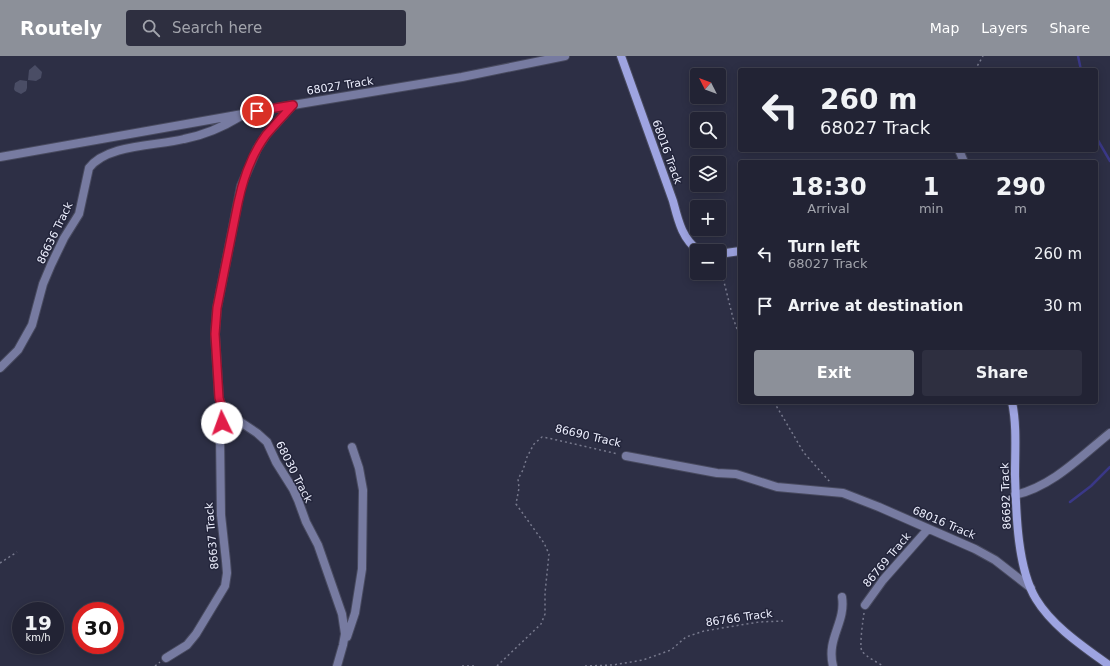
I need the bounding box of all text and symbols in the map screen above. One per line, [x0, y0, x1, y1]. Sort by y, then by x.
search box [126, 10, 406, 46]
text: Routely [20, 17, 102, 39]
icon: search [140, 17, 162, 39]
text: Search here [172, 19, 262, 37]
text: Map [930, 20, 959, 36]
text: Layers [981, 20, 1028, 36]
text: Share [1050, 20, 1090, 36]
north arrow [690, 68, 726, 104]
map controls [690, 68, 726, 280]
street label: 68027 Track [306, 74, 375, 98]
text: 260 m [820, 83, 917, 116]
icon: left [754, 84, 806, 136]
pin [240, 94, 274, 128]
icon: arrive [246, 100, 268, 122]
button: search [690, 112, 726, 148]
text: 68027 Track [820, 117, 930, 138]
street label: 68016 Track [649, 118, 685, 186]
button: layers [690, 156, 726, 192]
text: 18:30 [790, 173, 867, 201]
text: 1 [923, 173, 939, 201]
text: 290 [996, 173, 1046, 201]
street label: 86636 Track [34, 199, 76, 266]
button: + [690, 200, 726, 236]
text: Arrival [807, 201, 850, 216]
text: min [919, 201, 943, 216]
text: m [1014, 201, 1027, 216]
text: Turn left [788, 238, 860, 256]
icon: left [754, 243, 776, 265]
button: − [690, 244, 726, 280]
text: 260 m [1034, 245, 1082, 263]
text: 68027 Track [788, 256, 868, 271]
icon: arrive [754, 295, 776, 317]
text: Arrive at destination [788, 297, 963, 315]
text: 30 m [1044, 297, 1082, 315]
button: Exit [754, 350, 914, 396]
button: Share [922, 350, 1082, 396]
position arrow [201, 402, 243, 444]
street label: 86690 Track [554, 422, 623, 450]
street label: 68030 Track [273, 439, 315, 505]
street label: 86692 Track [998, 462, 1014, 530]
street label: 86637 Track [203, 501, 221, 570]
street label: 68016 Track [910, 504, 978, 542]
street label: 86769 Track [860, 530, 914, 590]
speed limit sign: 30 [72, 602, 124, 654]
street label: 86766 Track [705, 607, 774, 629]
text: 19 [24, 611, 52, 635]
text: km/h [25, 632, 51, 643]

